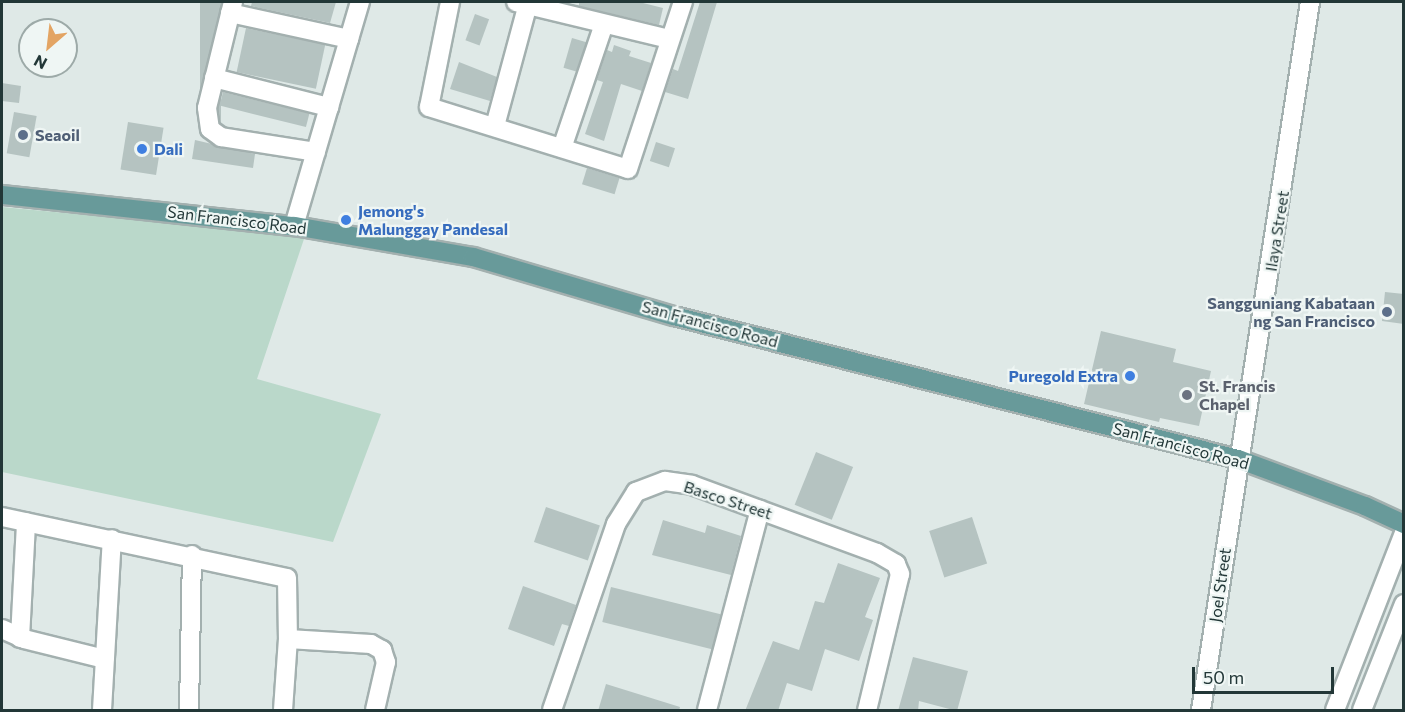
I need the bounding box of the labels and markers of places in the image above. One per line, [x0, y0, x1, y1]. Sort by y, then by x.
place label: Seaoil [35, 125, 80, 145]
marker: Seaoil [16, 128, 30, 142]
place label: Dali [154, 139, 183, 159]
marker: Dali [135, 142, 149, 156]
place label: Jemong's Malunggay Pandesal [358, 201, 508, 239]
marker: Jemong's Malunggay Pandesal [339, 213, 353, 227]
place label: Sangguniang Kabataan ng San Francisco [1207, 293, 1375, 331]
marker: Sangguniang Kabataan ng San Francisco [1380, 305, 1394, 319]
place label: Puregold Extra [1008, 366, 1118, 386]
marker: Puregold Extra [1123, 369, 1137, 383]
place label: St. Francis Chapel [1199, 376, 1275, 414]
marker: St. Francis Chapel [1180, 388, 1194, 402]

